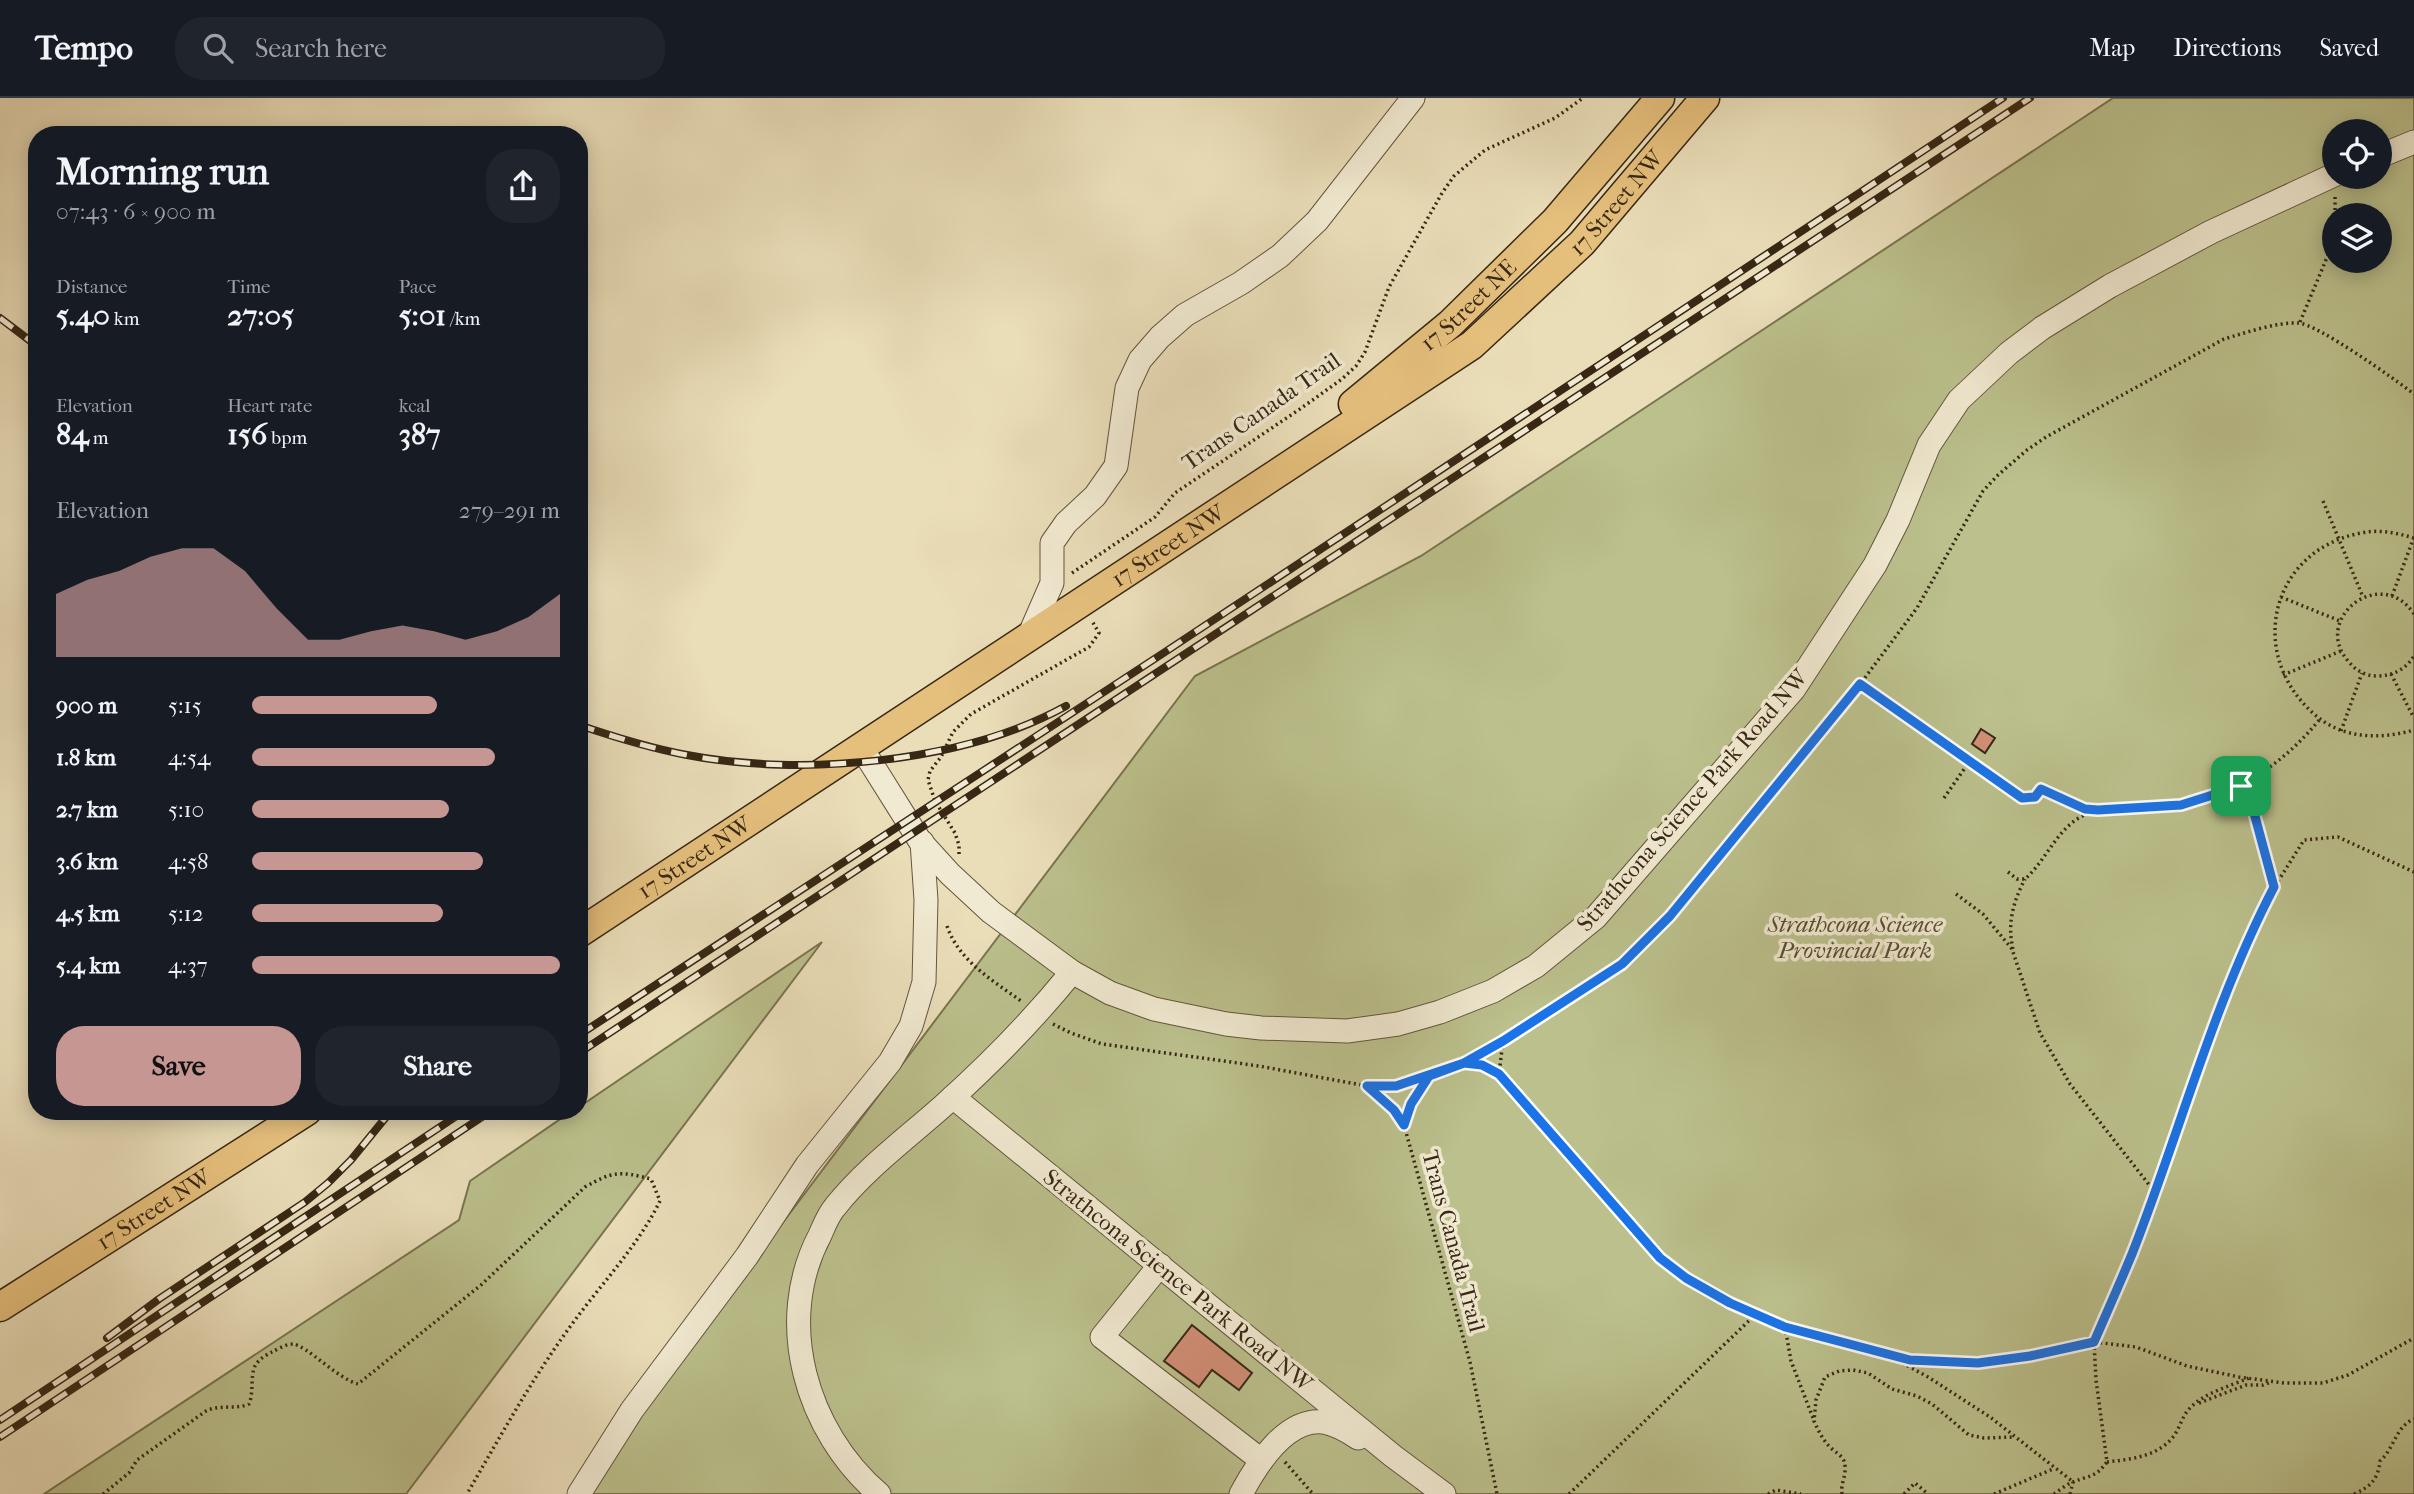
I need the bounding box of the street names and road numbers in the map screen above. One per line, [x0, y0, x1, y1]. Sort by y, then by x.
street label: 17 Street NW [1564, 144, 1670, 262]
street label: 17 Street NE [1415, 254, 1522, 357]
street label: Trans Canada Trail [1177, 346, 1346, 476]
street label: 17 Street NW [1106, 498, 1231, 593]
street label: Strathcona Science Park Road NW [1571, 663, 1815, 937]
street label: 17 Street NW [633, 810, 757, 905]
street label: Trans Canada Trail [1416, 1147, 1491, 1335]
street label: 17 Street NW [92, 1162, 217, 1256]
street label: Strathcona Science Park Road NW [1038, 1163, 1319, 1398]

